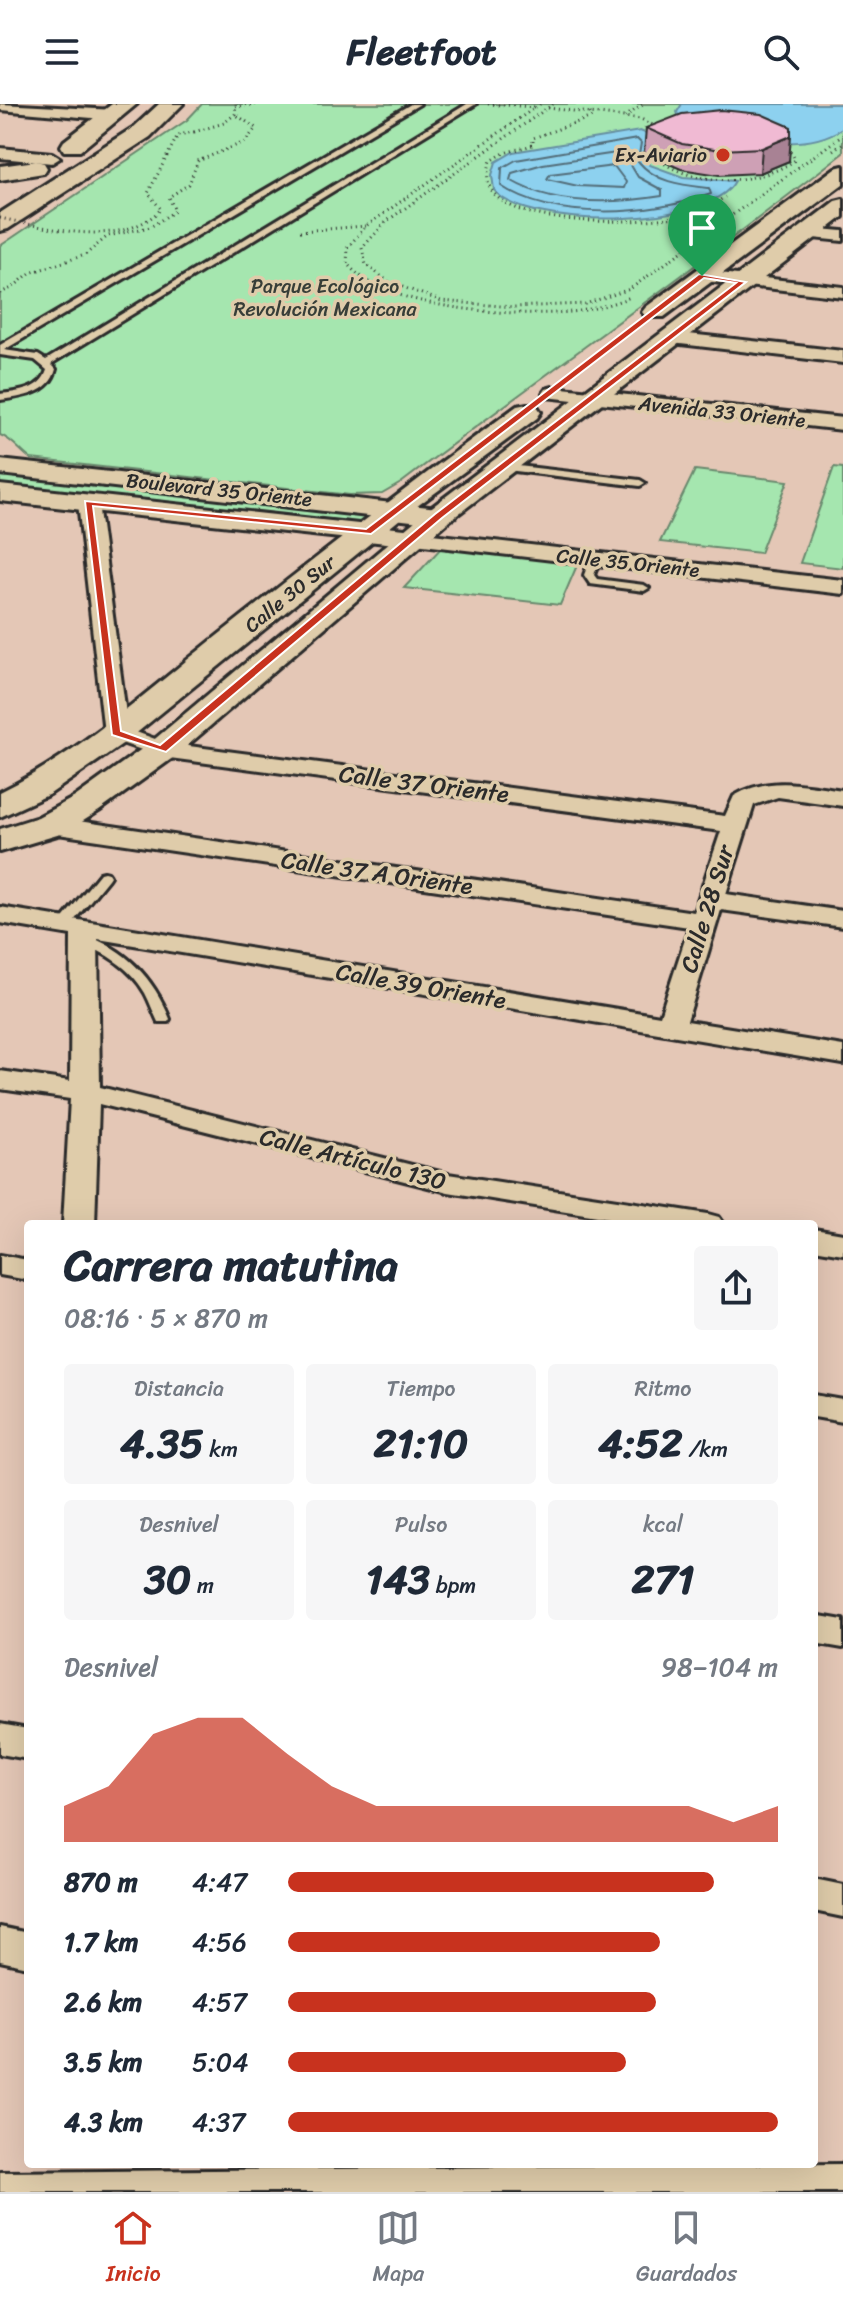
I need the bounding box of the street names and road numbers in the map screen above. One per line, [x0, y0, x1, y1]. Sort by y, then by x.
street label: Avenida 33 Oriente [636, 386, 807, 438]
street label: Boulevard 35 Oriente [124, 463, 314, 517]
street label: Calle 35 Oriente [555, 538, 701, 588]
street label: Calle 30 Sur [236, 545, 345, 642]
street label: Calle 37 Oriente [337, 753, 512, 815]
street label: Calle 28 Sur [668, 838, 747, 978]
street label: Calle 37 A Oriente [279, 839, 476, 907]
street label: Calle 39 Oriente [333, 950, 510, 1022]
street label: Calle Artículo 130 [255, 1116, 451, 1202]

